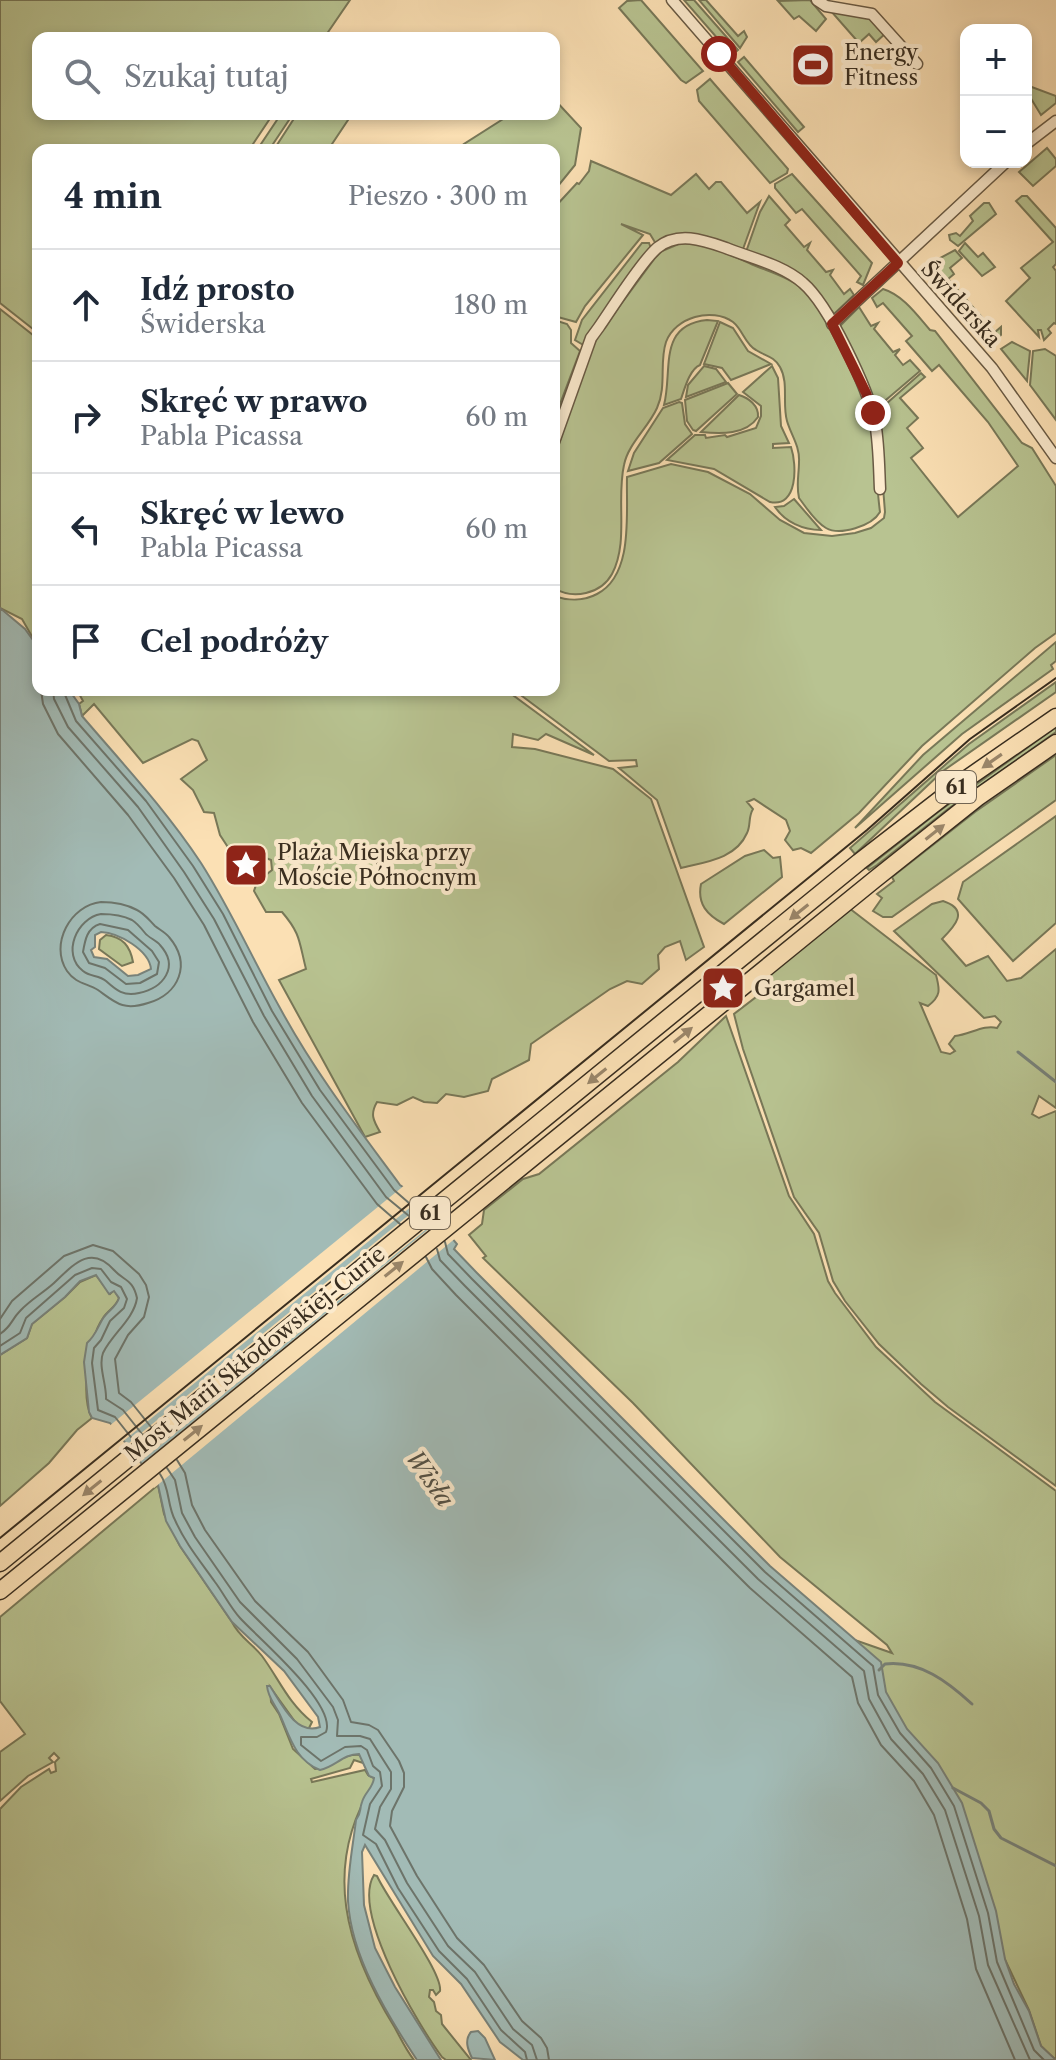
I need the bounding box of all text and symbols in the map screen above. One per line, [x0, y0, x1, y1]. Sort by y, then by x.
map controls [960, 24, 1032, 168]
button: + [960, 24, 1032, 96]
search box [32, 32, 560, 120]
route start [701, 36, 737, 72]
place label: Energy Fitness [844, 39, 919, 91]
sports icon: Energy Fitness [789, 41, 837, 89]
icon: search [60, 54, 104, 98]
text: Szukaj tutaj [124, 58, 289, 95]
button: − [960, 96, 1032, 168]
text: 4 min [64, 175, 162, 217]
text: Pieszo · 300 m [348, 180, 528, 212]
street label: Świderska [915, 255, 1008, 353]
text: Idź prosto [140, 271, 295, 308]
icon: ahead [64, 283, 108, 327]
text: 180 m [454, 289, 528, 321]
text: Świderska [140, 308, 266, 340]
text: Skręć w prawo [140, 383, 368, 420]
icon: right [64, 395, 108, 439]
route end [855, 395, 891, 431]
text: 60 m [465, 401, 528, 433]
text: Pabla Picassa [140, 420, 303, 452]
text: Skręć w lewo [140, 495, 345, 532]
icon: left [64, 507, 108, 551]
text: 60 m [465, 513, 528, 545]
text: Pabla Picassa [140, 532, 303, 564]
icon: arrive [64, 619, 108, 663]
text: Cel podróży [140, 623, 328, 660]
one-way arrow [981, 753, 1002, 768]
road number: 61 [936, 771, 976, 803]
one-way arrow [925, 824, 945, 840]
place label: Plaża Miejska przy Moście Północnym [277, 839, 478, 891]
place icon: Plaża Miejska przy Moście Północnym [222, 841, 270, 889]
one-way arrow [789, 903, 809, 920]
place icon: Gargamel [699, 964, 747, 1012]
place label: Gargamel [754, 975, 855, 1002]
one-way arrow [673, 1027, 693, 1044]
one-way arrow [587, 1067, 607, 1084]
road number: 61 [410, 1197, 450, 1229]
street label: Most Marii Skłodowskiej-Curie [119, 1241, 391, 1467]
one-way arrow [384, 1262, 404, 1278]
one-way arrow [182, 1425, 203, 1442]
water label: Wisła [400, 1444, 460, 1512]
one-way arrow [82, 1479, 102, 1496]

